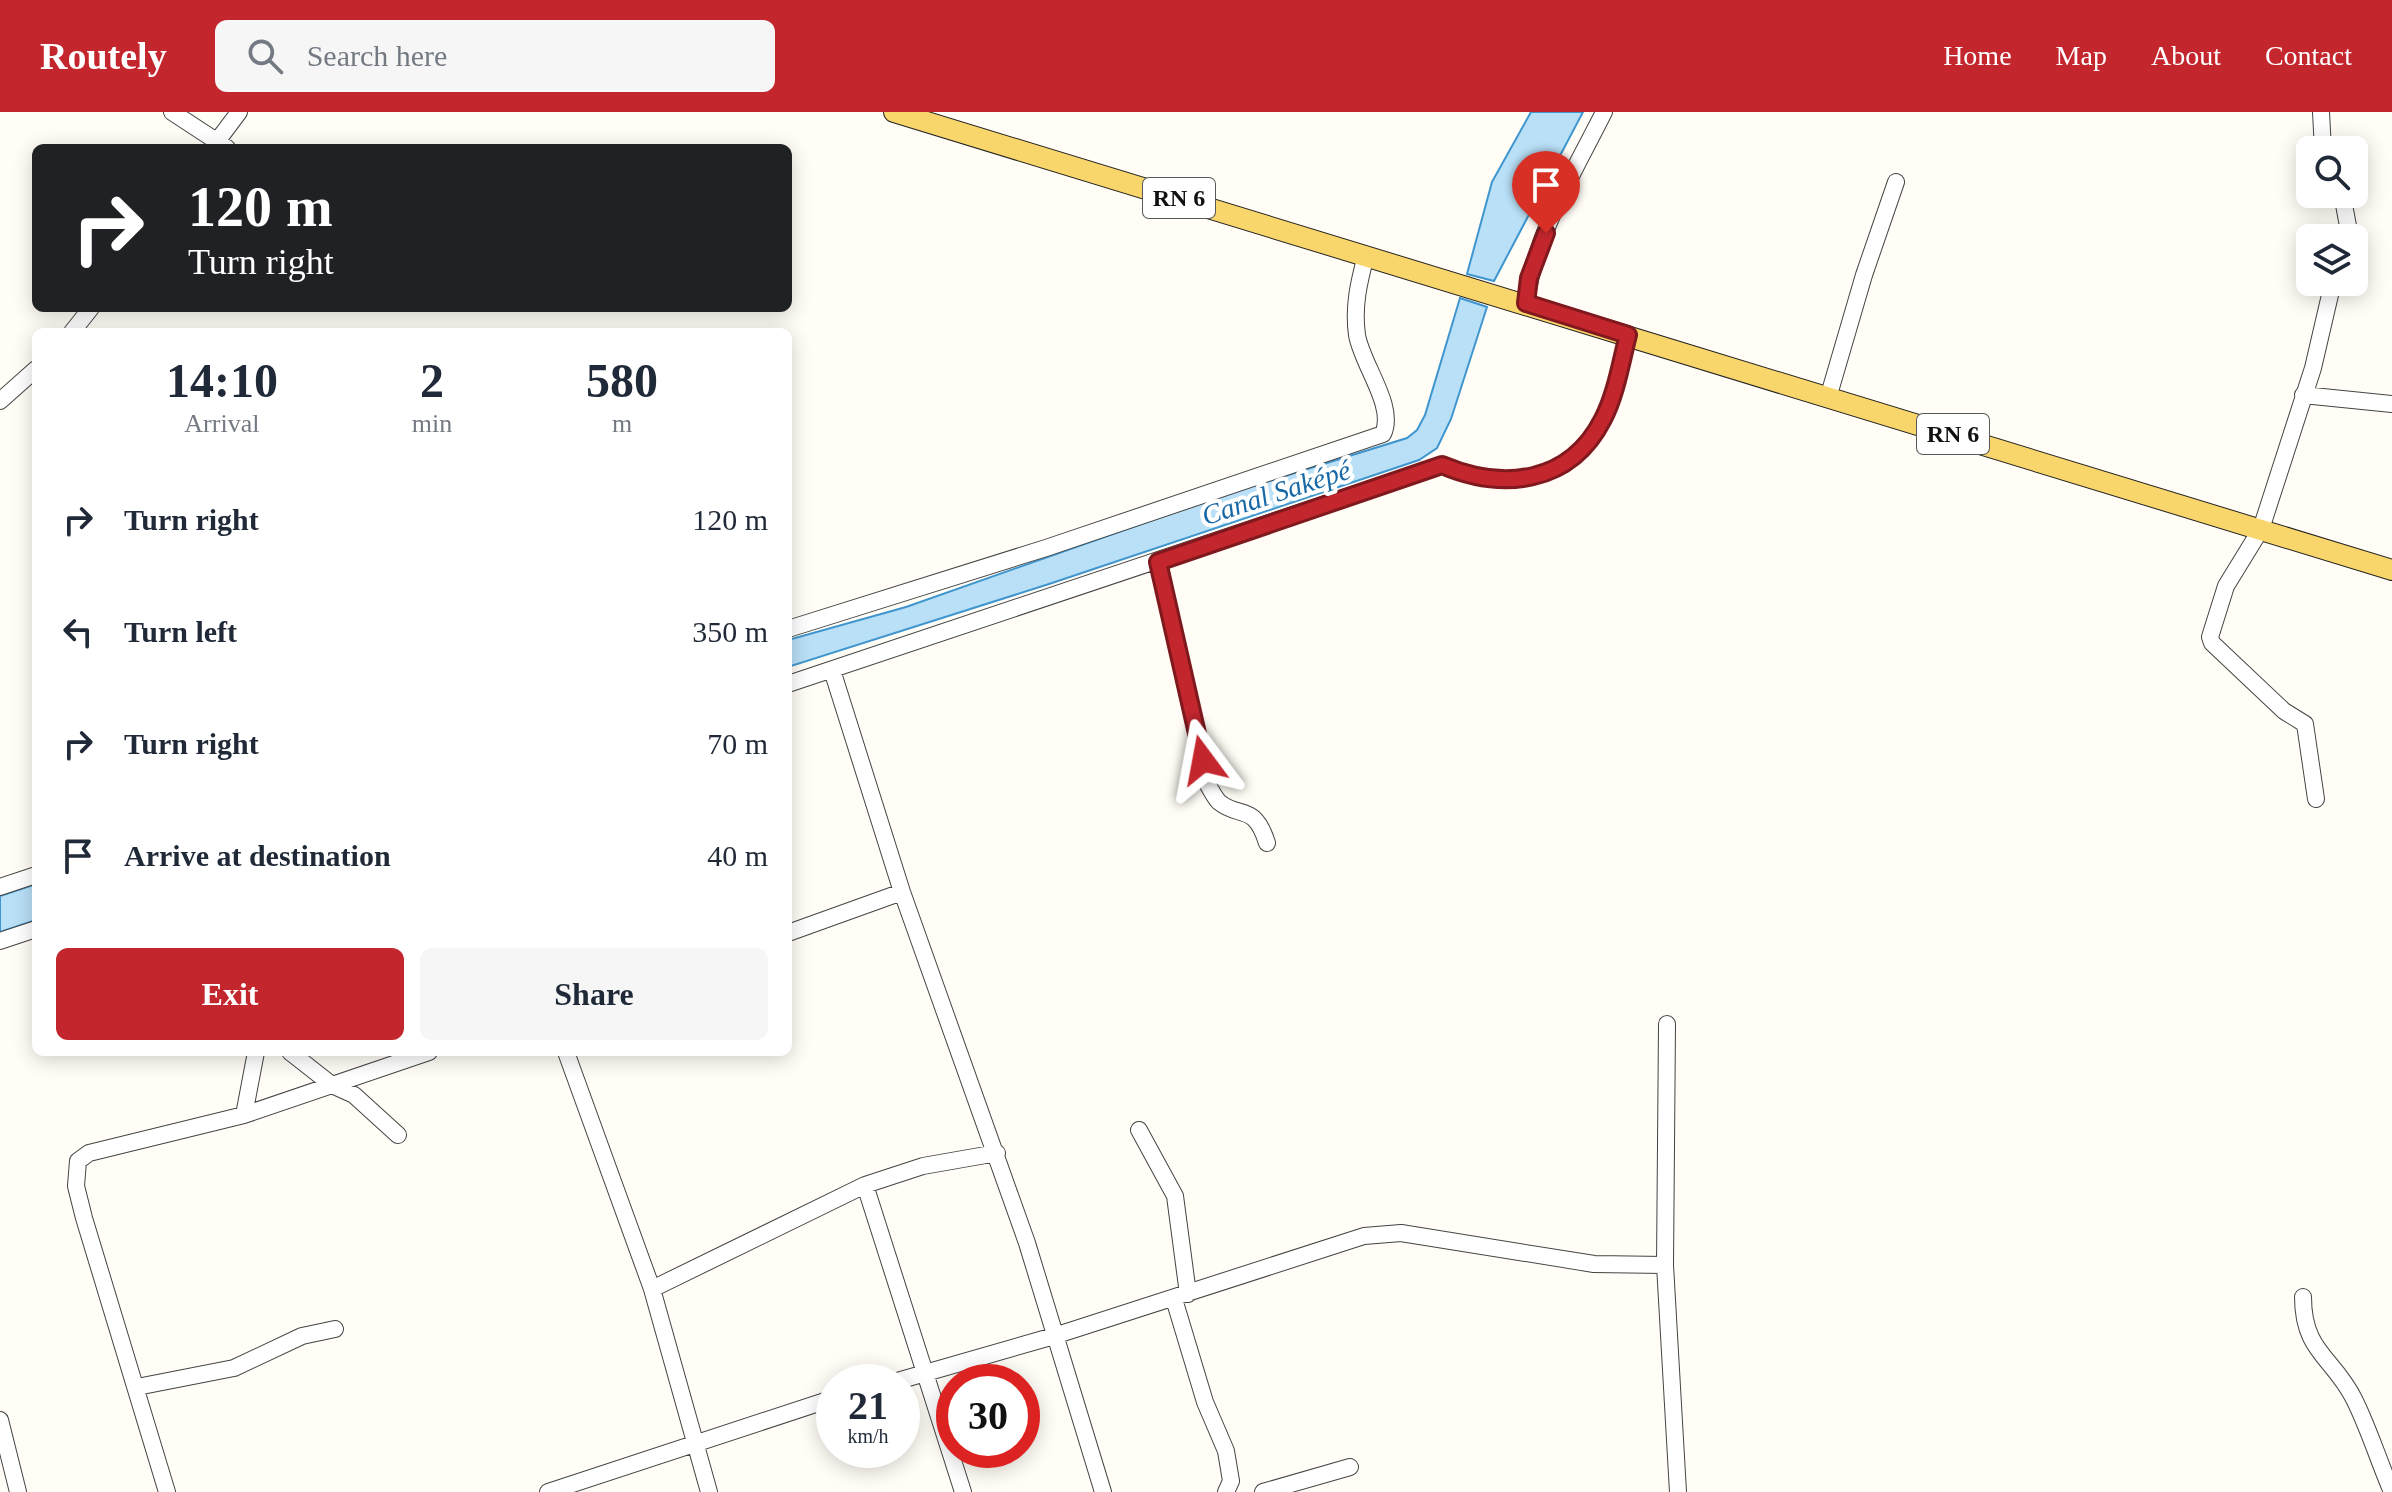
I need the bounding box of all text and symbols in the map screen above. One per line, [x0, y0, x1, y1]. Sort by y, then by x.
search box [215, 20, 775, 92]
icon: search [243, 34, 287, 78]
text: Routely [40, 35, 167, 77]
text: Search here [307, 39, 447, 72]
text: Home [1943, 40, 2012, 71]
text: Map [2056, 40, 2107, 71]
text: About [2151, 40, 2221, 71]
text: Contact [2265, 40, 2352, 71]
map controls [2296, 136, 2368, 296]
button: search [2296, 136, 2368, 208]
pin [1512, 151, 1580, 233]
icon: arrive [1524, 163, 1568, 207]
icon: right [56, 176, 160, 280]
text: 120 m [188, 176, 333, 238]
road number: RN 6 [1143, 178, 1215, 218]
button: layers [2296, 224, 2368, 296]
text: Turn right [188, 242, 334, 282]
text: 14:10 [166, 354, 278, 407]
text: 2 [420, 354, 444, 407]
text: 580 [586, 354, 658, 407]
text: Arrival [184, 409, 259, 438]
text: min [412, 409, 452, 438]
text: m [612, 409, 632, 438]
road number: RN 6 [1917, 414, 1989, 454]
water label: Canal Saképé [1198, 453, 1356, 531]
icon: right [56, 498, 100, 542]
text: Turn right [124, 503, 259, 536]
text: 120 m [692, 503, 768, 536]
icon: left [56, 610, 100, 654]
text: Turn left [124, 615, 237, 648]
text: 350 m [692, 615, 768, 648]
position arrow [1161, 718, 1245, 802]
icon: right [56, 722, 100, 766]
text: Turn right [124, 727, 259, 760]
text: 70 m [707, 727, 768, 760]
icon: arrive [56, 834, 100, 878]
text: Arrive at destination [124, 839, 391, 872]
text: 40 m [707, 839, 768, 872]
button: Exit [56, 948, 404, 1040]
button: Share [420, 948, 768, 1040]
speed limit sign: 30 [936, 1364, 1040, 1468]
text: 21 [848, 1383, 888, 1428]
text: km/h [847, 1425, 889, 1447]

